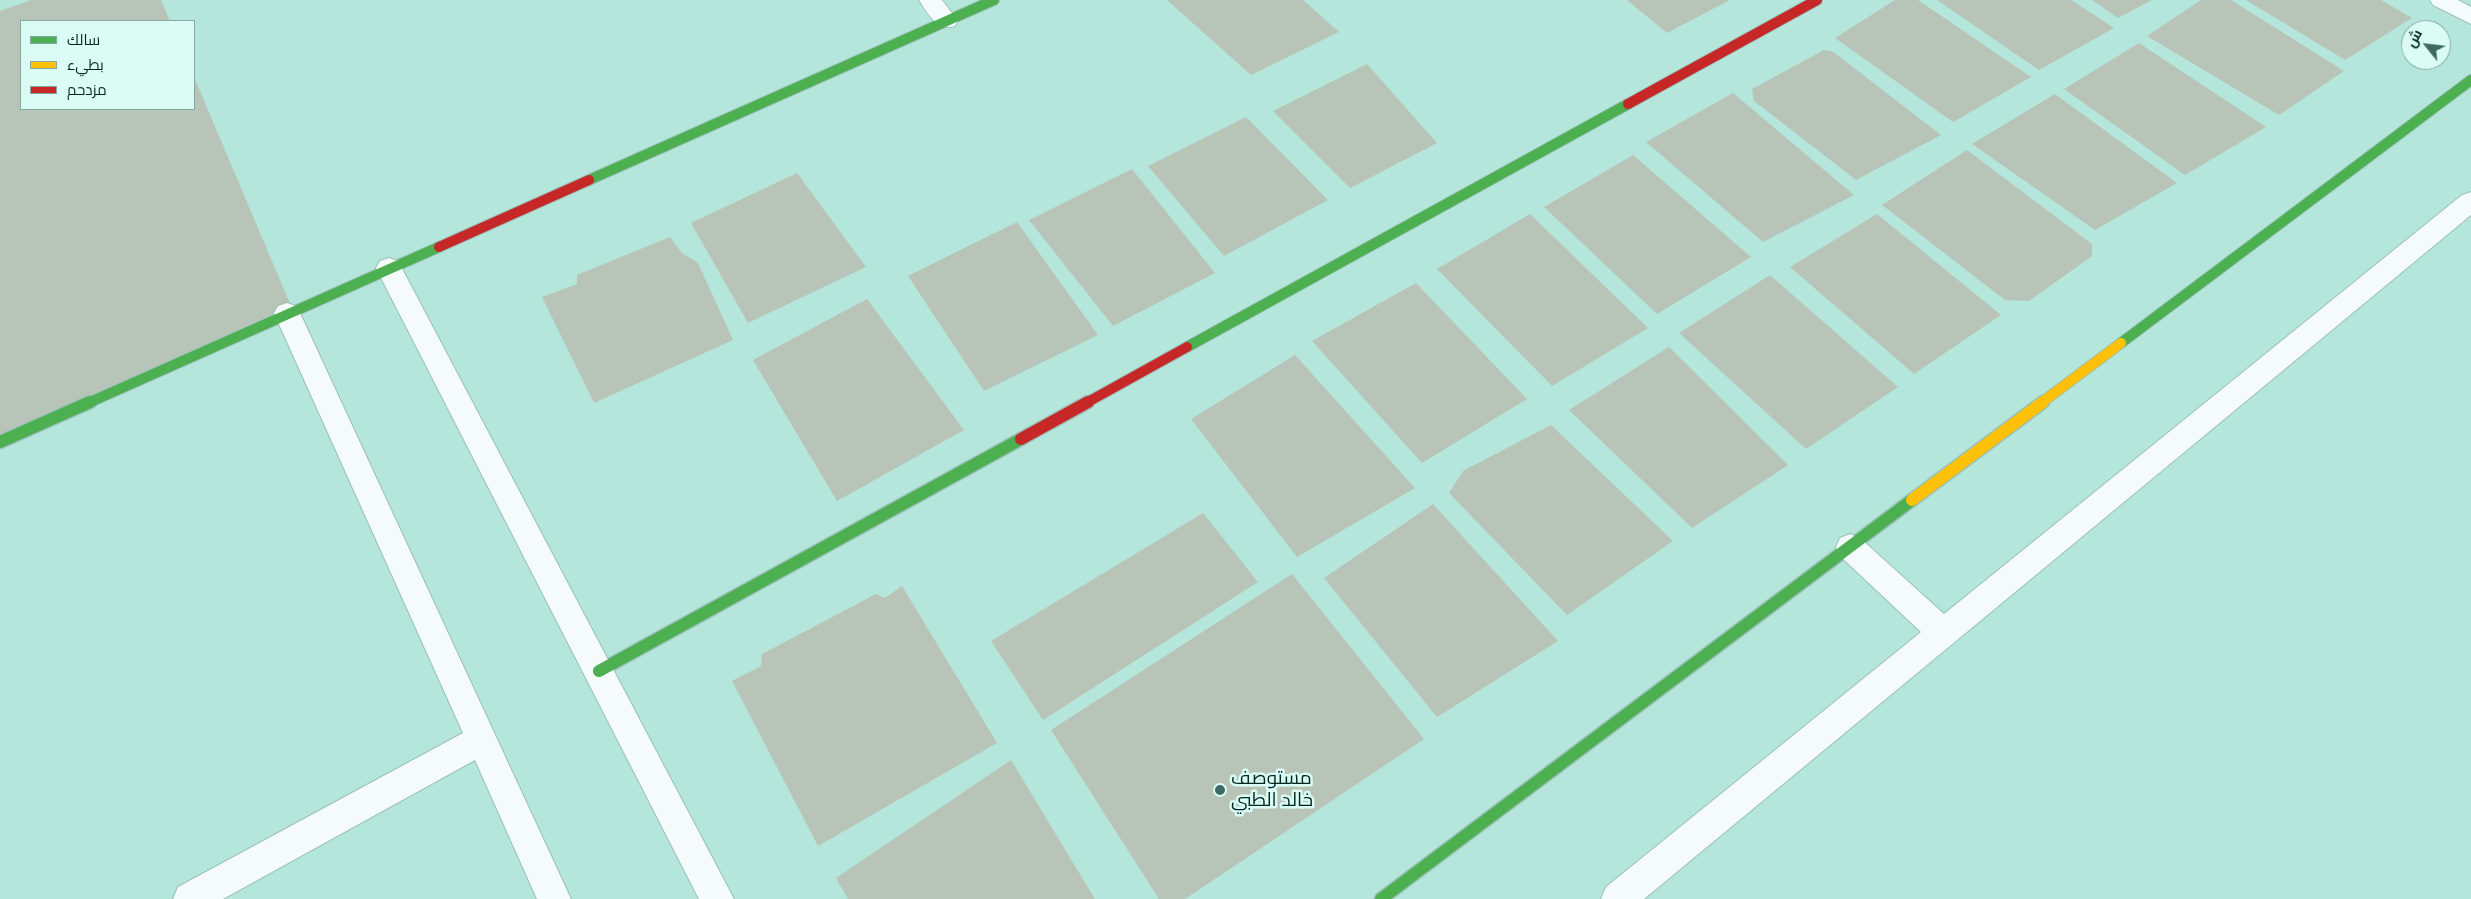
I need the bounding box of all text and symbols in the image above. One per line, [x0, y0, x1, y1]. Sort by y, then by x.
legend [20, 20, 195, 110]
north arrow [2401, 20, 2451, 70]
text: ش [2402, 26, 2426, 50]
text: سالك [67, 30, 100, 49]
text: بطيء [67, 55, 104, 74]
text: مزدحم [67, 80, 107, 99]
place label: مستوصف خالد الطبي [1231, 768, 1313, 812]
marker: مستوصف خالد الطبي [1213, 783, 1227, 797]

